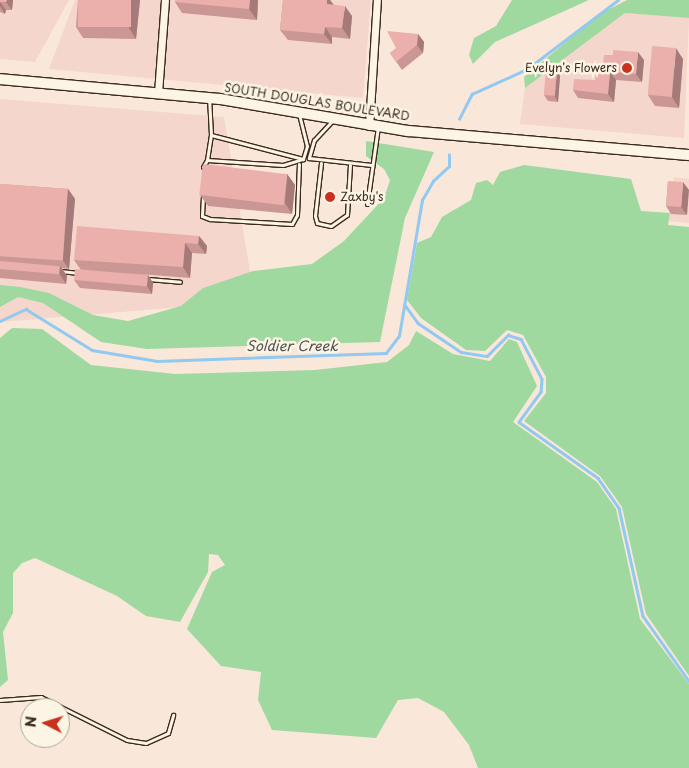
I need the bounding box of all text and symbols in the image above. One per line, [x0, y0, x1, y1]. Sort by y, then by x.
place label: Evelyn's Flowers [524, 61, 617, 75]
marker: Evelyn's Flowers [621, 62, 633, 74]
street label: SOUTH DOUGLAS BOULEVARD [223, 80, 411, 124]
place label: Zaxby's [340, 190, 384, 204]
marker: Zaxby's [324, 191, 336, 203]
water label: Soldier Creek [246, 338, 338, 354]
north arrow [20, 698, 70, 748]
text: N [20, 715, 41, 728]

